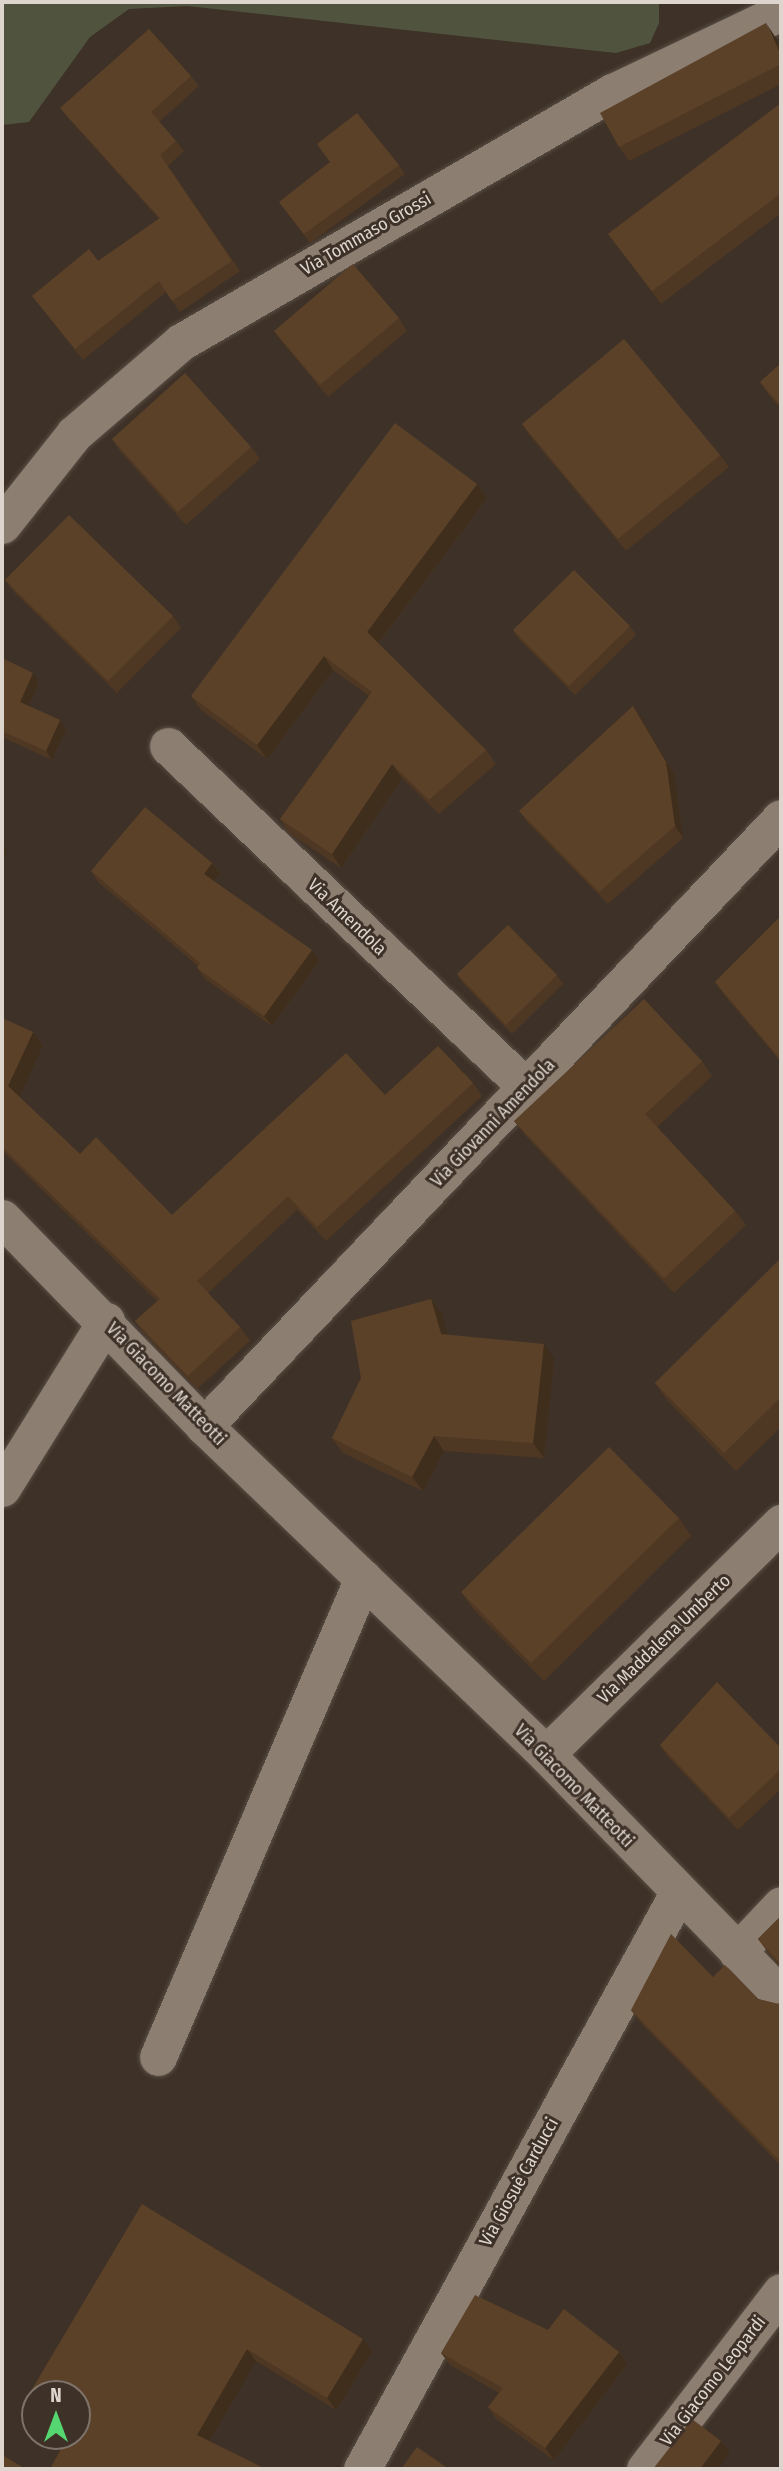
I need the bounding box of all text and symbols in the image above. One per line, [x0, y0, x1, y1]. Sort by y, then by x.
street label: Via Tommaso Grossi [297, 188, 435, 280]
street label: Via Amendola [303, 874, 391, 960]
street label: Via Giovanni Amendola [426, 1054, 560, 1192]
street label: Via Giacomo Matteotti [102, 1318, 230, 1450]
street label: Via Maddalena Umberto [593, 1570, 735, 1708]
street label: Via Giacomo Matteotti [510, 1720, 638, 1852]
street label: Via Giosuè Carducci [475, 2114, 563, 2250]
street label: Via Giacomo Leopardi [656, 2312, 770, 2450]
north arrow [21, 2380, 91, 2450]
text: N [50, 2384, 62, 2407]

